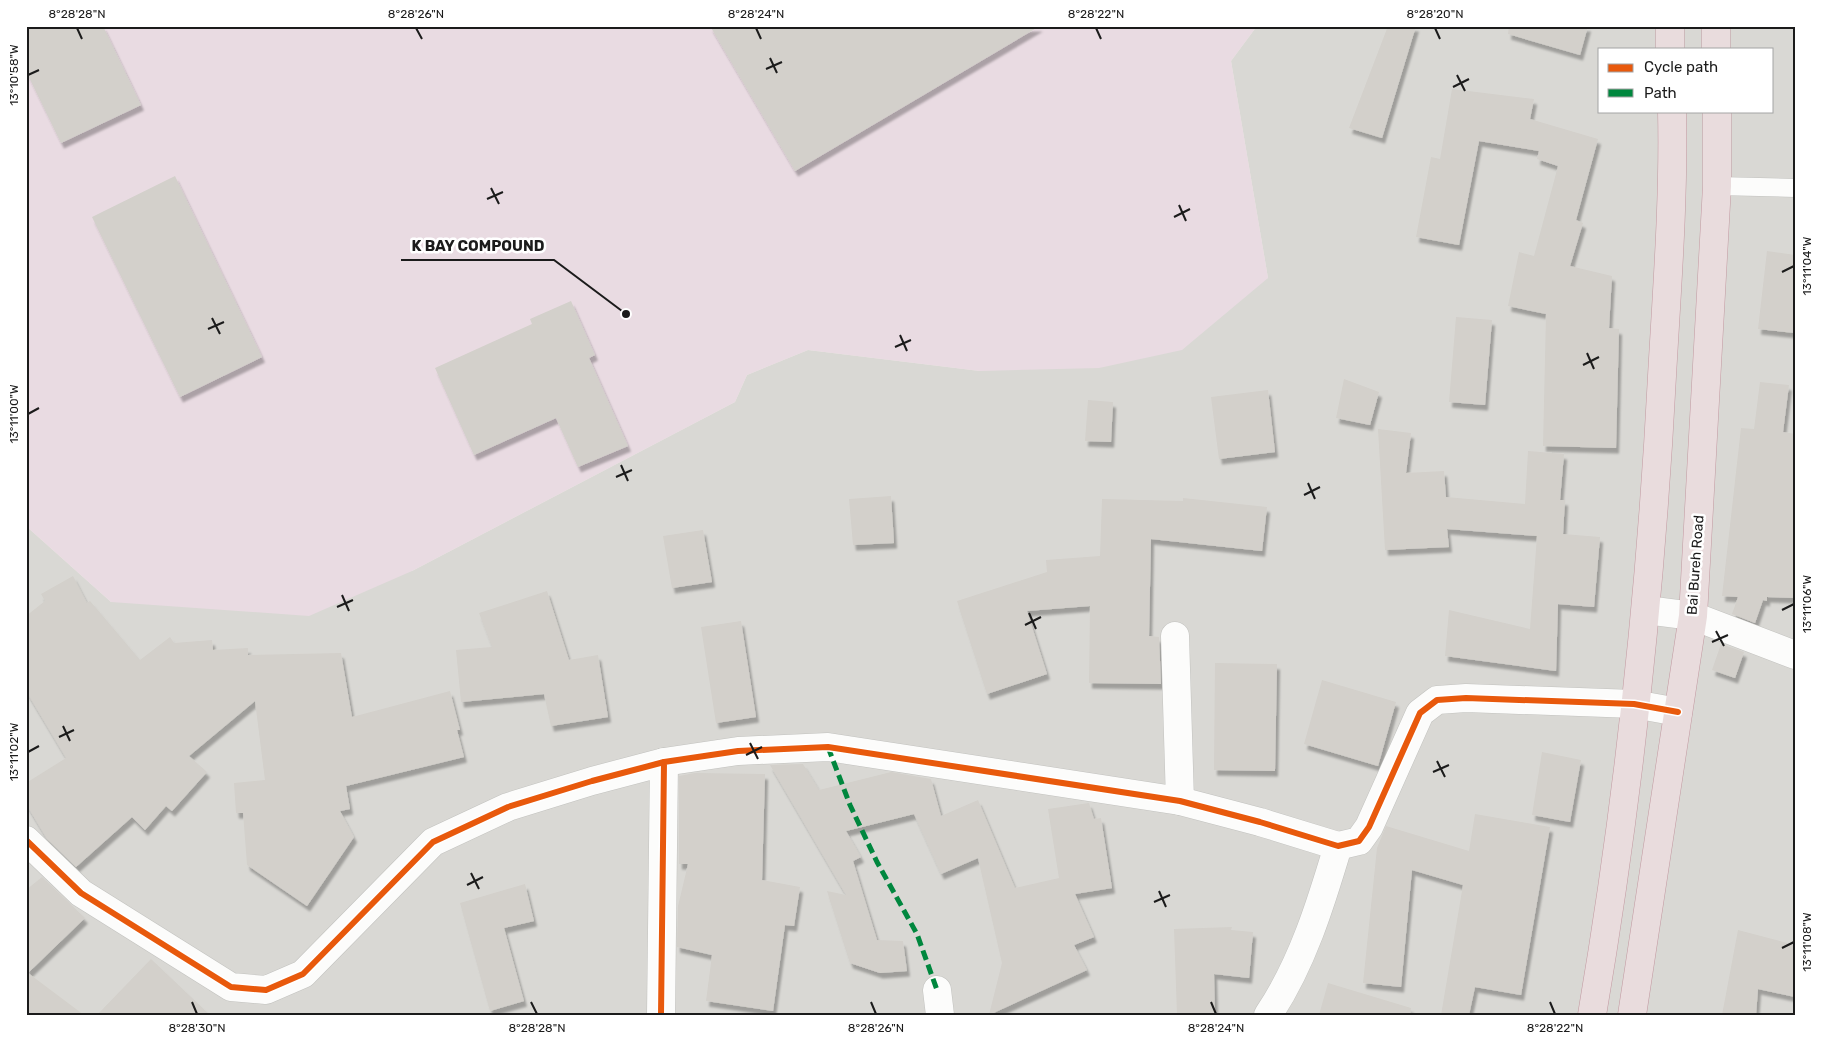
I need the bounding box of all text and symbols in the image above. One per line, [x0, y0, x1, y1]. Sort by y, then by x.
text: 8°28'28"N [48, 7, 106, 21]
text: 8°28'26"N [388, 7, 444, 21]
text: 8°28'24"N [728, 7, 784, 21]
text: 8°28'22"N [1068, 7, 1124, 21]
text: 8°28'20"N [1406, 7, 1464, 21]
text: 13°10'58"W [7, 44, 21, 106]
legend [1598, 48, 1774, 112]
text: Cycle path [1644, 58, 1718, 76]
text: Path [1644, 84, 1677, 102]
callout: K BAY COMPOUND [401, 230, 554, 260]
text: 13°11'04"W [1800, 236, 1814, 295]
text: K BAY COMPOUND [412, 237, 545, 255]
text: 13°11'00"W [7, 384, 21, 444]
street label: Bai Bureh Road [1684, 515, 1707, 615]
text: 13°11'06"W [1800, 574, 1814, 633]
text: 13°11'02"W [7, 722, 21, 781]
text: 13°11'08"W [1800, 912, 1814, 972]
text: 8°28'30"N [168, 1021, 226, 1035]
text: 8°28'28"N [508, 1021, 566, 1035]
text: 8°28'26"N [848, 1021, 904, 1035]
text: 8°28'24"N [1188, 1021, 1244, 1035]
text: 8°28'22"N [1527, 1021, 1583, 1035]

